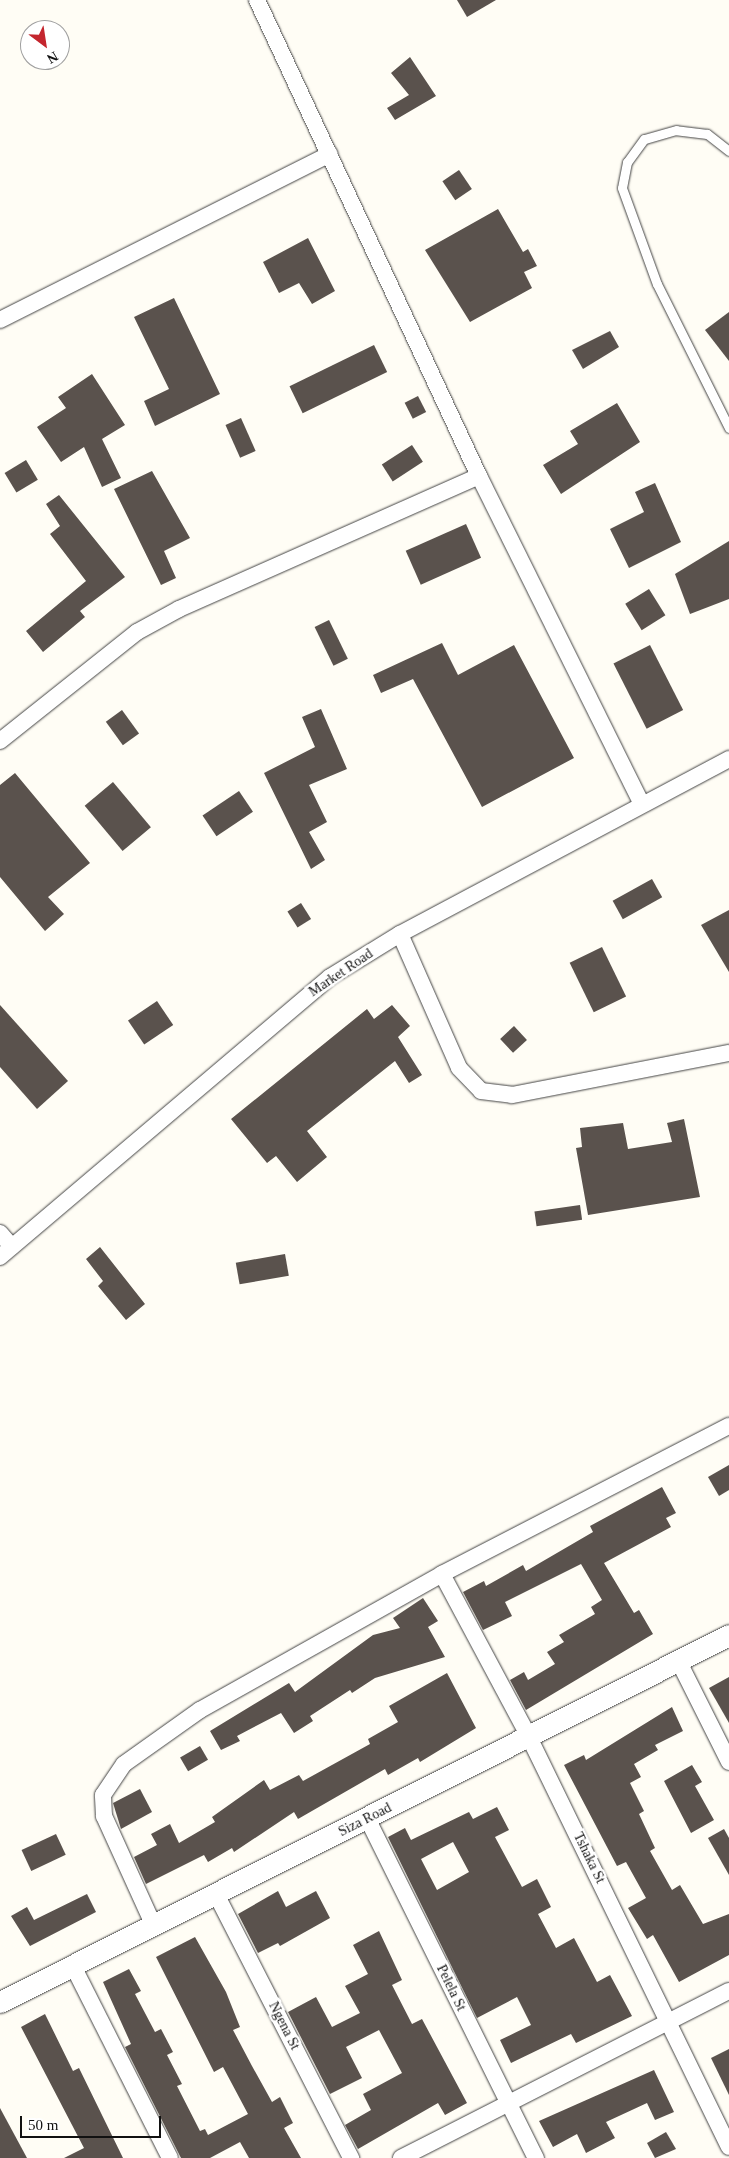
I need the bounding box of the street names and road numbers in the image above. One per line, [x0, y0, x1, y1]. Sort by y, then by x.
street label: Market Road [306, 945, 376, 1001]
street label: Siza Road [336, 1800, 394, 1840]
street label: Tshaka St [569, 1830, 609, 1886]
street label: Pelela St [433, 1962, 469, 2014]
street label: Ngena St [265, 1999, 303, 2053]

